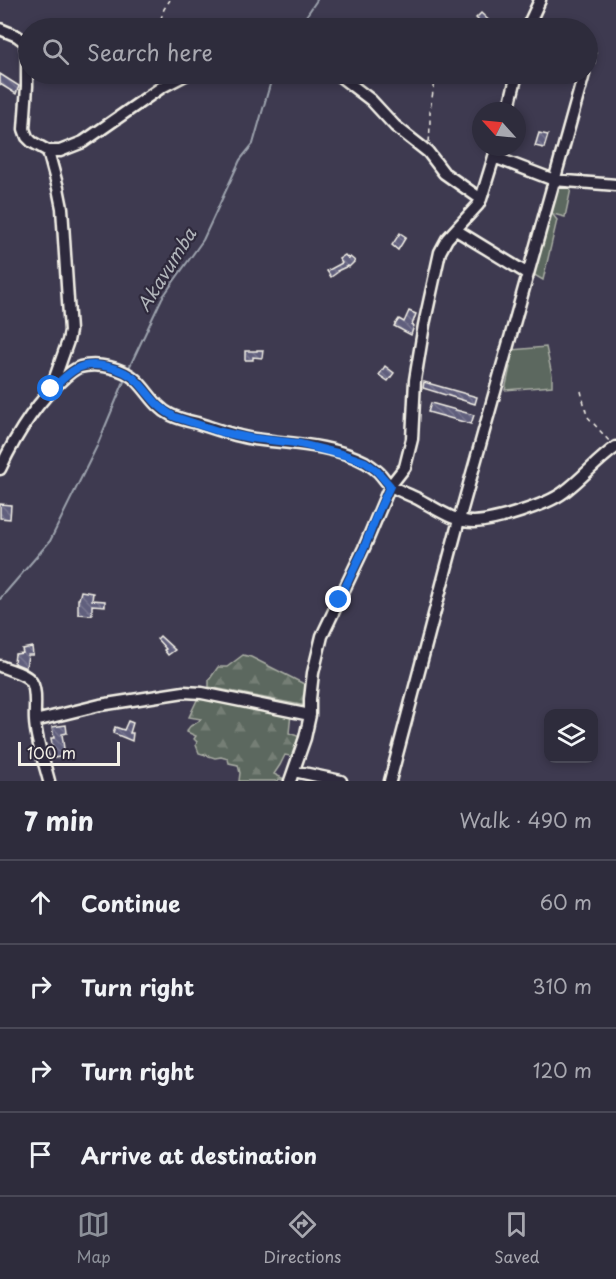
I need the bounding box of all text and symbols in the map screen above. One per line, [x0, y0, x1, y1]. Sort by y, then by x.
search box [18, 18, 598, 84]
icon: search [39, 35, 72, 68]
text: Search here [87, 35, 213, 68]
north arrow [472, 102, 526, 156]
water label: Akavumba [129, 222, 202, 316]
route start [37, 375, 63, 401]
route end [325, 586, 351, 612]
map controls [544, 709, 598, 763]
button: layers [544, 709, 598, 763]
scale bar [18, 739, 120, 766]
text: 100 m [27, 740, 76, 764]
text: 7 min [24, 801, 94, 840]
text: Walk · 490 m [459, 805, 592, 835]
icon: ahead [24, 886, 57, 919]
text: Continue [81, 886, 180, 919]
text: 60 m [540, 887, 592, 917]
icon: right [24, 970, 57, 1003]
text: Turn right [81, 970, 194, 1003]
text: 310 m [532, 971, 592, 1001]
icon: right [24, 1054, 57, 1087]
text: Turn right [81, 1054, 194, 1087]
text: 120 m [533, 1055, 592, 1085]
icon: arrive [24, 1138, 57, 1171]
text: Arrive at destination [81, 1138, 317, 1171]
tab: Map [76, 1208, 111, 1268]
tab: Directions [263, 1208, 341, 1268]
tab: Saved [494, 1208, 540, 1268]

